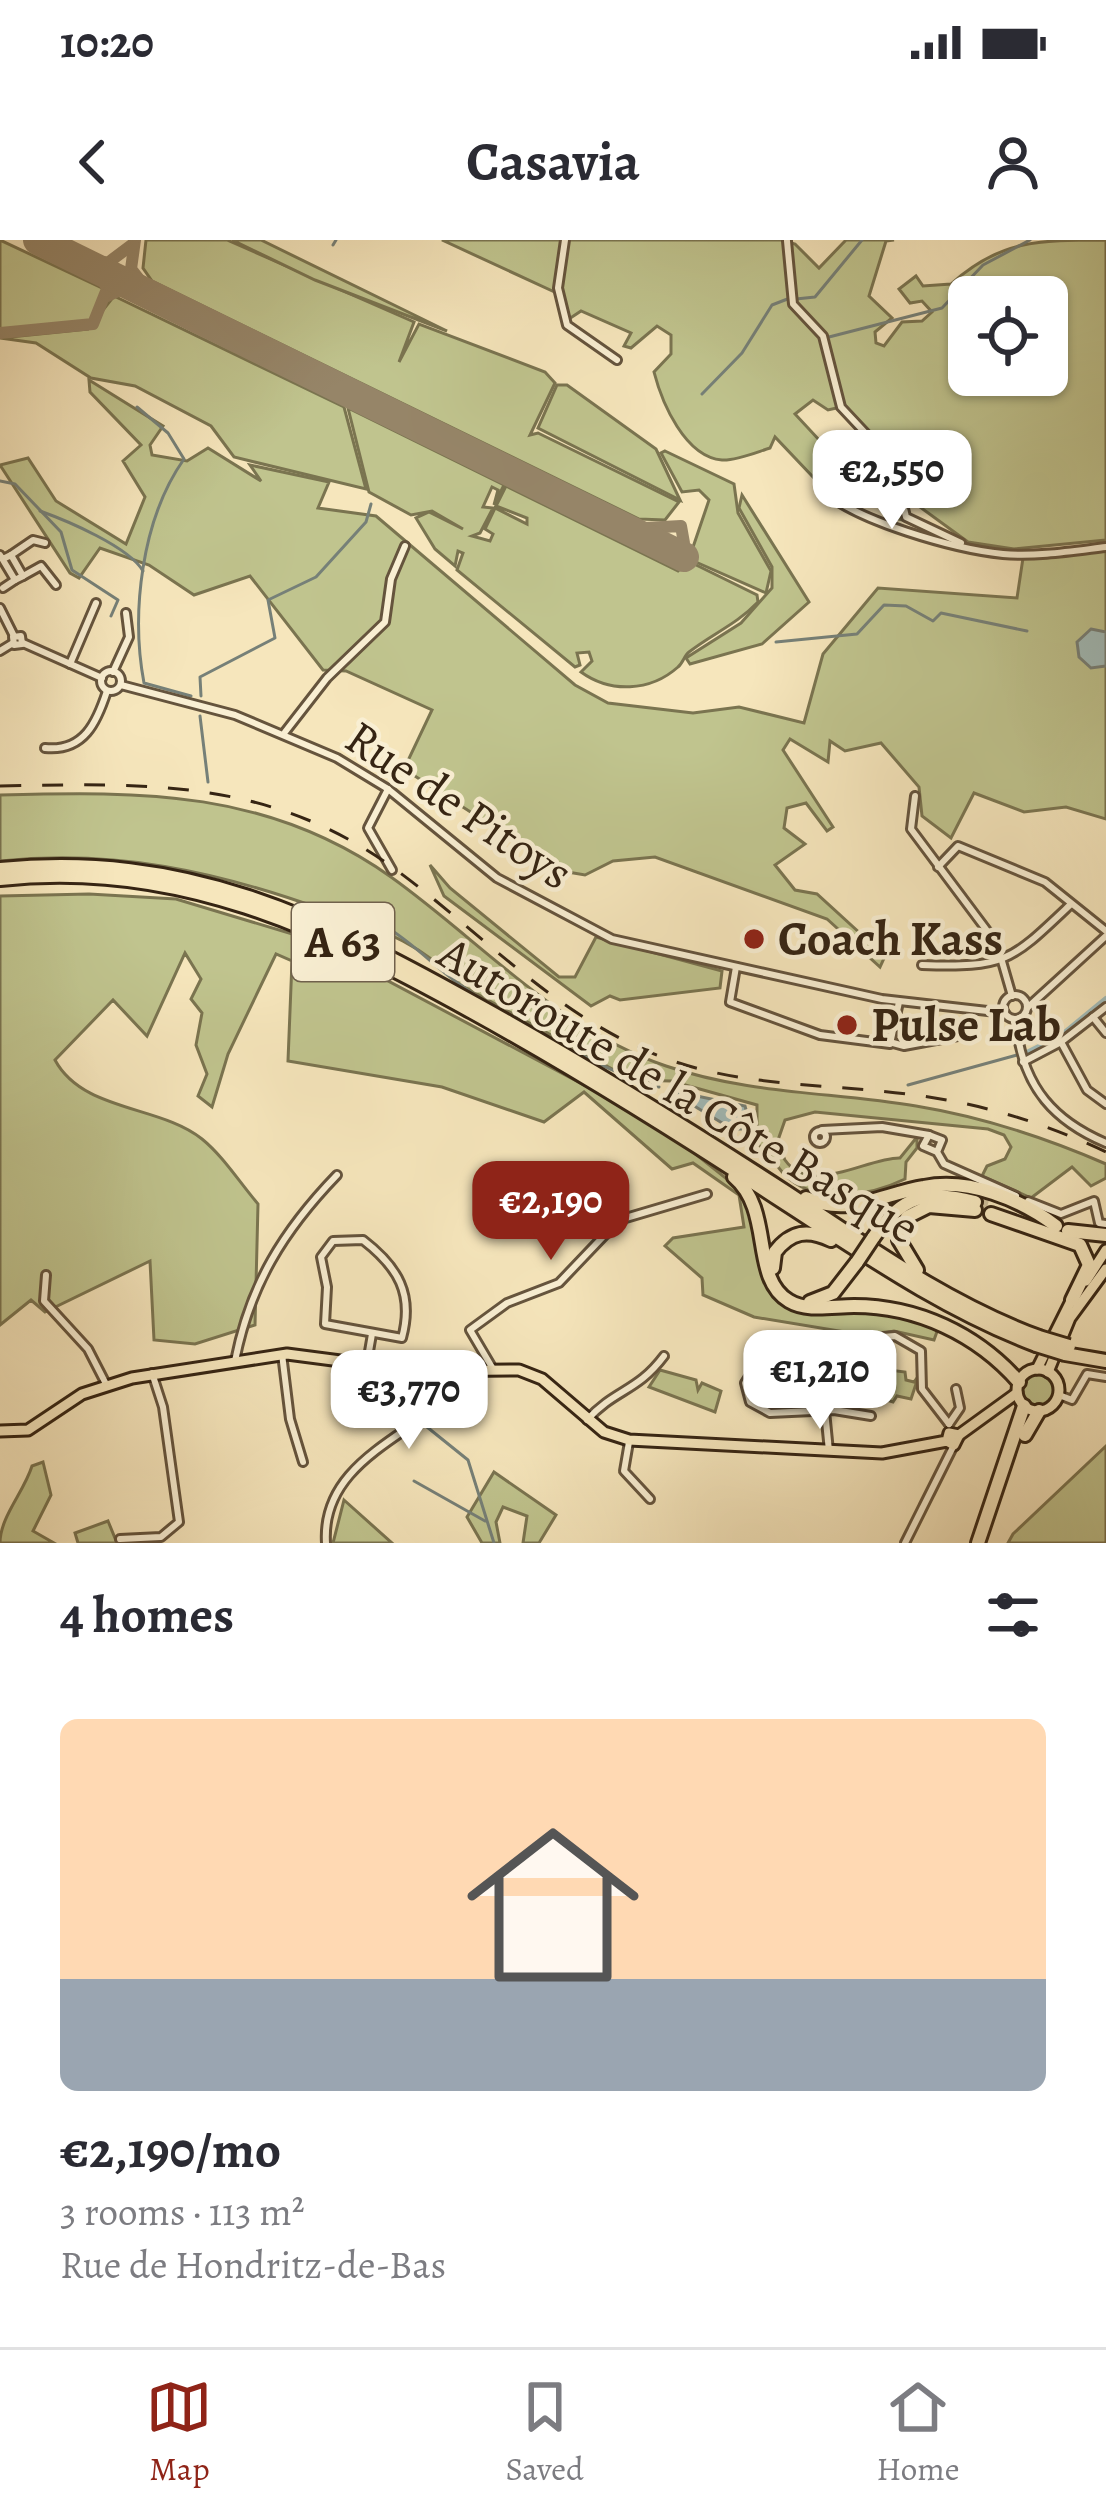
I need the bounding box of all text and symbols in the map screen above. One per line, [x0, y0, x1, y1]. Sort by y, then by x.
text: 10:20 [60, 11, 154, 73]
text: Casavia [466, 125, 640, 199]
icon: back [60, 129, 126, 195]
icon: person [980, 129, 1046, 195]
map controls [948, 276, 1068, 396]
button: locate [948, 276, 1068, 396]
pin: €2,550 [794, 430, 990, 532]
text: €2,550 [840, 442, 944, 495]
street label: Rue de Pitoys [332, 705, 586, 905]
road number: A 63 [292, 903, 394, 981]
place label: Coach Kass [778, 906, 1003, 972]
street label: Autoroute de la Côte Basque [425, 920, 932, 1260]
marker: Coach Kass [741, 926, 767, 952]
place label: Pulse Lab [871, 992, 1061, 1058]
marker: Pulse Lab [834, 1012, 860, 1038]
pin: €2,190 [453, 1161, 649, 1263]
text: €2,190 [499, 1173, 603, 1226]
pin: €1,210 [722, 1330, 918, 1432]
text: €1,210 [770, 1342, 870, 1395]
pin: €3,770 [311, 1350, 507, 1452]
text: €3,770 [358, 1362, 460, 1415]
text: 4 homes [60, 1580, 234, 1650]
icon: filters [980, 1582, 1046, 1648]
icon: home [445, 1797, 661, 2013]
text: €2,190/mo [60, 2115, 281, 2185]
text: 3 rooms · 113 m² [60, 2185, 305, 2238]
text: Rue de Hondritz-de-Bas [60, 2238, 446, 2291]
tab: Map [146, 2374, 212, 2491]
tab: Saved [505, 2374, 584, 2491]
tab: Home [877, 2374, 960, 2491]

